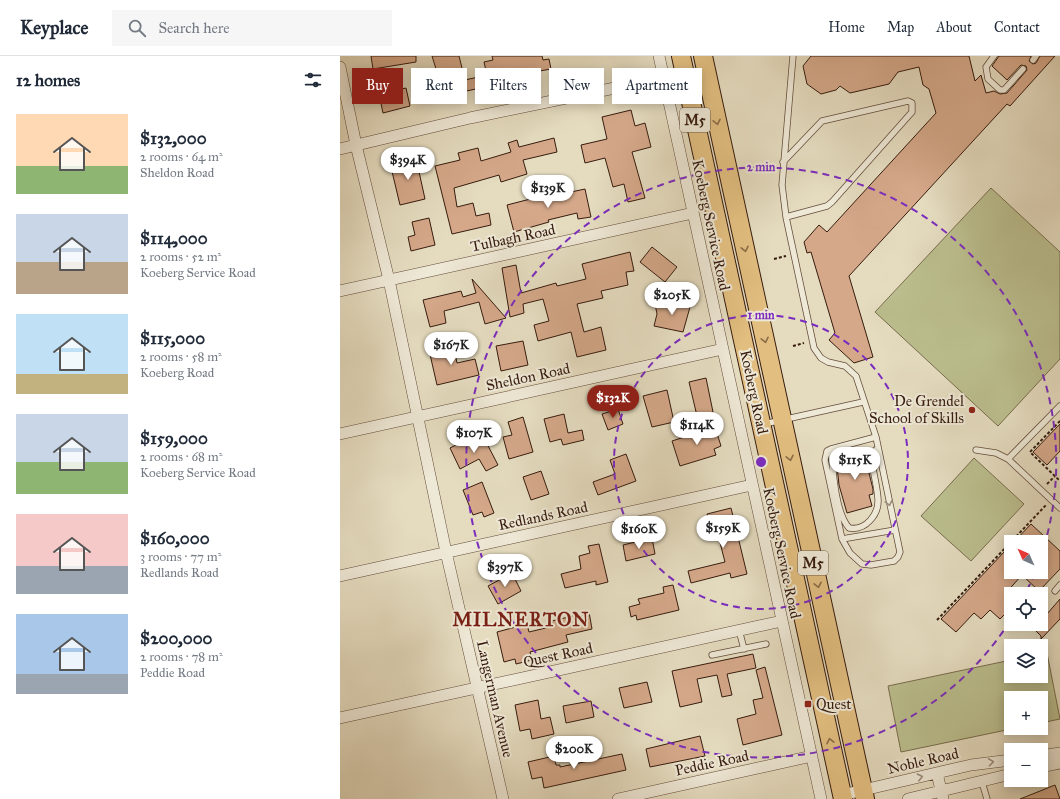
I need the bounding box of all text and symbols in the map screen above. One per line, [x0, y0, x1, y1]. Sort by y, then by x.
search box [112, 10, 392, 46]
text: Keyplace [20, 16, 88, 39]
icon: search [126, 17, 148, 39]
text: Search here [158, 19, 229, 37]
text: Home [828, 19, 865, 36]
text: Map [887, 19, 914, 36]
text: About [936, 19, 972, 36]
text: Contact [994, 19, 1040, 36]
chip: Buy [352, 68, 403, 104]
chip: Rent [411, 68, 467, 104]
chip: Filters [475, 68, 541, 104]
chip: New [549, 68, 604, 104]
chip: Apartment [612, 68, 702, 104]
icon: filters [302, 69, 324, 91]
text: 12 homes [16, 70, 80, 91]
road number: M5 [680, 108, 710, 132]
one-way arrow [713, 118, 721, 125]
text: $132,000 [140, 128, 207, 149]
icon: home [48, 130, 96, 178]
pin: $394K [380, 147, 436, 181]
text: 2 rooms · 64 m² [140, 149, 223, 165]
text: $394K [390, 152, 426, 168]
street label: Koeberg Service Road [688, 158, 734, 293]
text: 2 min [747, 160, 776, 174]
text: Sheldon Road [140, 165, 214, 181]
pin: $139K [520, 175, 576, 209]
text: $139K [531, 180, 565, 196]
street label: Tulbagh Road [469, 220, 557, 256]
text: $114,000 [140, 228, 208, 249]
icon: home [48, 230, 96, 278]
one-way arrow [740, 245, 748, 252]
text: 2 rooms · 52 m² [140, 249, 221, 265]
text: Koeberg Service Road [140, 265, 256, 281]
pin: $205K [644, 282, 700, 316]
text: $205K [653, 287, 691, 303]
text: 1 min [747, 308, 775, 322]
text: $115,000 [140, 328, 205, 349]
icon: home [48, 330, 96, 378]
pin: $167K [423, 332, 479, 366]
text: $167K [433, 337, 469, 353]
one-way arrow [760, 337, 768, 344]
street label: Koeberg Road [736, 348, 772, 436]
text: 2 rooms · 58 m² [140, 349, 222, 365]
street label: Sheldon Road [484, 359, 572, 395]
text: Koeberg Road [140, 365, 214, 381]
pin: $132K [585, 385, 641, 419]
text: $132K [596, 390, 630, 406]
place label: De Grendel School of Skills [869, 392, 965, 427]
marker: De Grendel School of Skills [967, 405, 977, 415]
pin: $114K [669, 412, 725, 446]
text: $114K [680, 417, 714, 433]
pin: $107K [446, 420, 502, 454]
text: $107K [456, 425, 492, 441]
text: $159,000 [140, 428, 208, 449]
icon: home [48, 430, 96, 478]
pin: $115K [827, 447, 883, 481]
text: 2 rooms · 68 m² [140, 449, 222, 465]
text: $115K [838, 452, 872, 468]
centre of rings [754, 455, 768, 469]
one-way arrow [786, 455, 794, 461]
text: Koeberg Service Road [140, 465, 256, 481]
street label: Koeberg Service Road [759, 486, 805, 621]
street label: Redlands Road [497, 498, 590, 534]
one-way arrow [885, 499, 893, 506]
pin: $159K [695, 515, 751, 549]
pin: $160K [611, 516, 667, 550]
text: $159K [705, 520, 741, 536]
text: $160K [621, 521, 657, 537]
text: $160,000 [140, 528, 210, 549]
icon: home [48, 530, 96, 578]
north arrow [1004, 535, 1048, 579]
map controls [1004, 535, 1048, 787]
text: 3 rooms · 77 m² [140, 549, 222, 565]
road number: M5 [798, 551, 828, 575]
pin: $397K [477, 554, 533, 588]
text: $397K [487, 559, 523, 575]
text: Redlands Road [140, 565, 219, 581]
one-way arrow [814, 582, 822, 588]
button: locate [1004, 587, 1048, 631]
district label: MILNERTON [453, 608, 589, 631]
text: $200,000 [140, 628, 212, 649]
icon: home [48, 630, 96, 678]
street label: Langerman Avenue [473, 639, 517, 759]
street label: Quest Road [521, 639, 595, 671]
button: layers [1004, 639, 1048, 683]
text: 2 rooms · 78 m² [140, 649, 223, 665]
text: Peddie Road [140, 665, 205, 681]
button: + [1004, 691, 1048, 735]
place label: Quest [816, 695, 852, 713]
marker: Quest [803, 699, 813, 709]
pin: $200K [546, 736, 602, 770]
one-way arrow [827, 738, 835, 744]
text: $200K [555, 741, 593, 757]
button: − [1004, 743, 1048, 787]
street label: Noble Road [886, 744, 961, 778]
street label: Peddie Road [673, 746, 751, 780]
one-way arrow [988, 758, 994, 767]
one-way arrow [917, 773, 923, 781]

